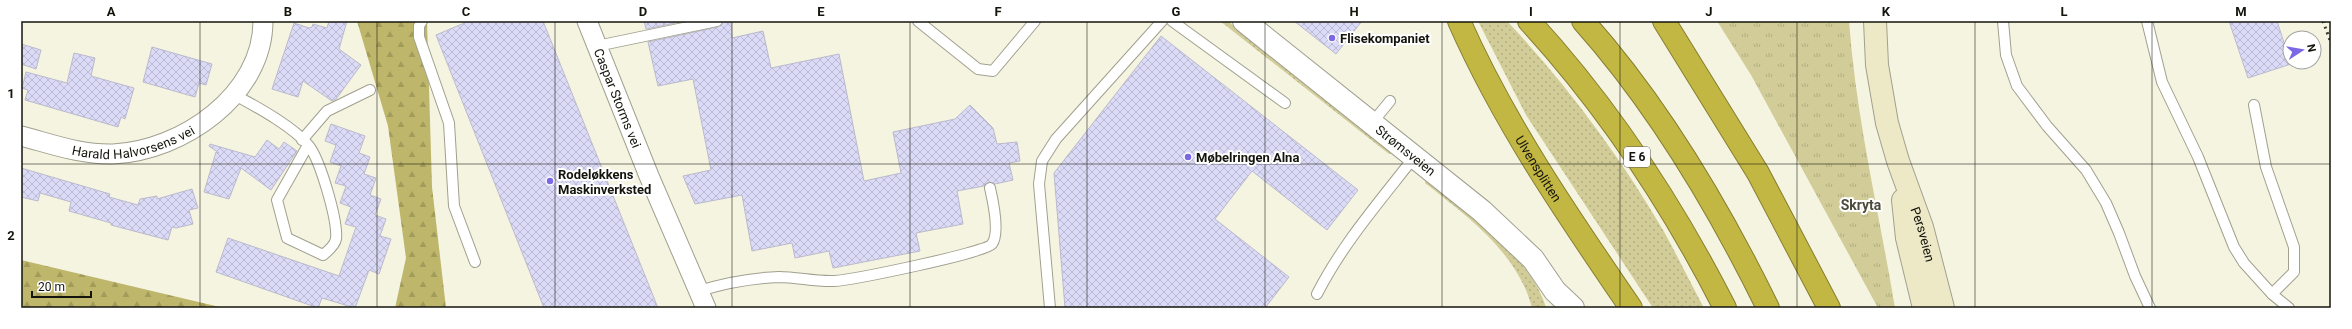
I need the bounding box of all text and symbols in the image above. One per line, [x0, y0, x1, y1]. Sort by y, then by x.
text: A [107, 4, 116, 19]
text: B [284, 4, 292, 19]
text: C [462, 4, 471, 19]
text: D [639, 4, 647, 19]
text: E [817, 4, 825, 19]
text: F [994, 4, 1002, 19]
text: G [1172, 4, 1181, 19]
text: H [1349, 4, 1359, 19]
text: I [1529, 4, 1533, 19]
text: J [1705, 4, 1713, 19]
text: K [1882, 4, 1891, 19]
text: L [2060, 4, 2068, 19]
text: M [2235, 4, 2247, 19]
north arrow [2282, 30, 2322, 70]
place label: Flisekompaniet [1340, 31, 1430, 46]
marker: Flisekompaniet [1327, 33, 1337, 43]
text: N [2304, 43, 2319, 53]
street label: Caspar Storms vei [591, 46, 644, 150]
text: 1 [7, 86, 15, 101]
street label: Harald Halvorsens vei [71, 122, 197, 162]
street label: Strømsveien [1373, 122, 1439, 179]
street label: Ulvensplitten [1513, 133, 1565, 204]
road number: E 6 [1624, 147, 1650, 167]
place label: Møbelringen Alna [1196, 150, 1299, 165]
marker: Møbelringen Alna [1183, 152, 1193, 162]
place label: Rodeløkkens Maskinverksted [558, 167, 651, 197]
marker: Rodeløkkens Maskinverksted [545, 176, 555, 186]
district label: Skryta [1841, 197, 1882, 213]
street label: Persveien [1908, 205, 1938, 263]
text: 2 [7, 228, 15, 243]
scale bar [32, 273, 91, 299]
text: 20 m [38, 280, 65, 294]

